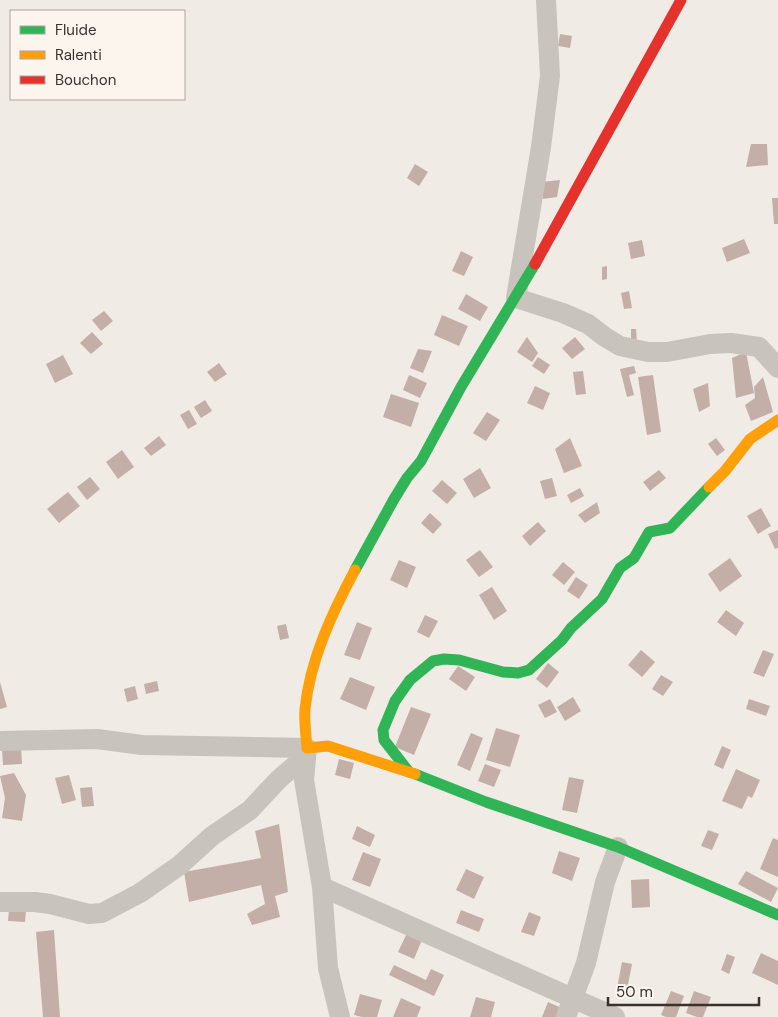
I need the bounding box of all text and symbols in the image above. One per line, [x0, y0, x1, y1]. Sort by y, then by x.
legend [10, 10, 185, 100]
text: Fluide [55, 20, 97, 40]
text: Ralenti [55, 45, 102, 65]
text: Bouchon [55, 70, 116, 90]
scale bar [608, 974, 759, 1006]
text: 50 m [616, 982, 653, 1002]

